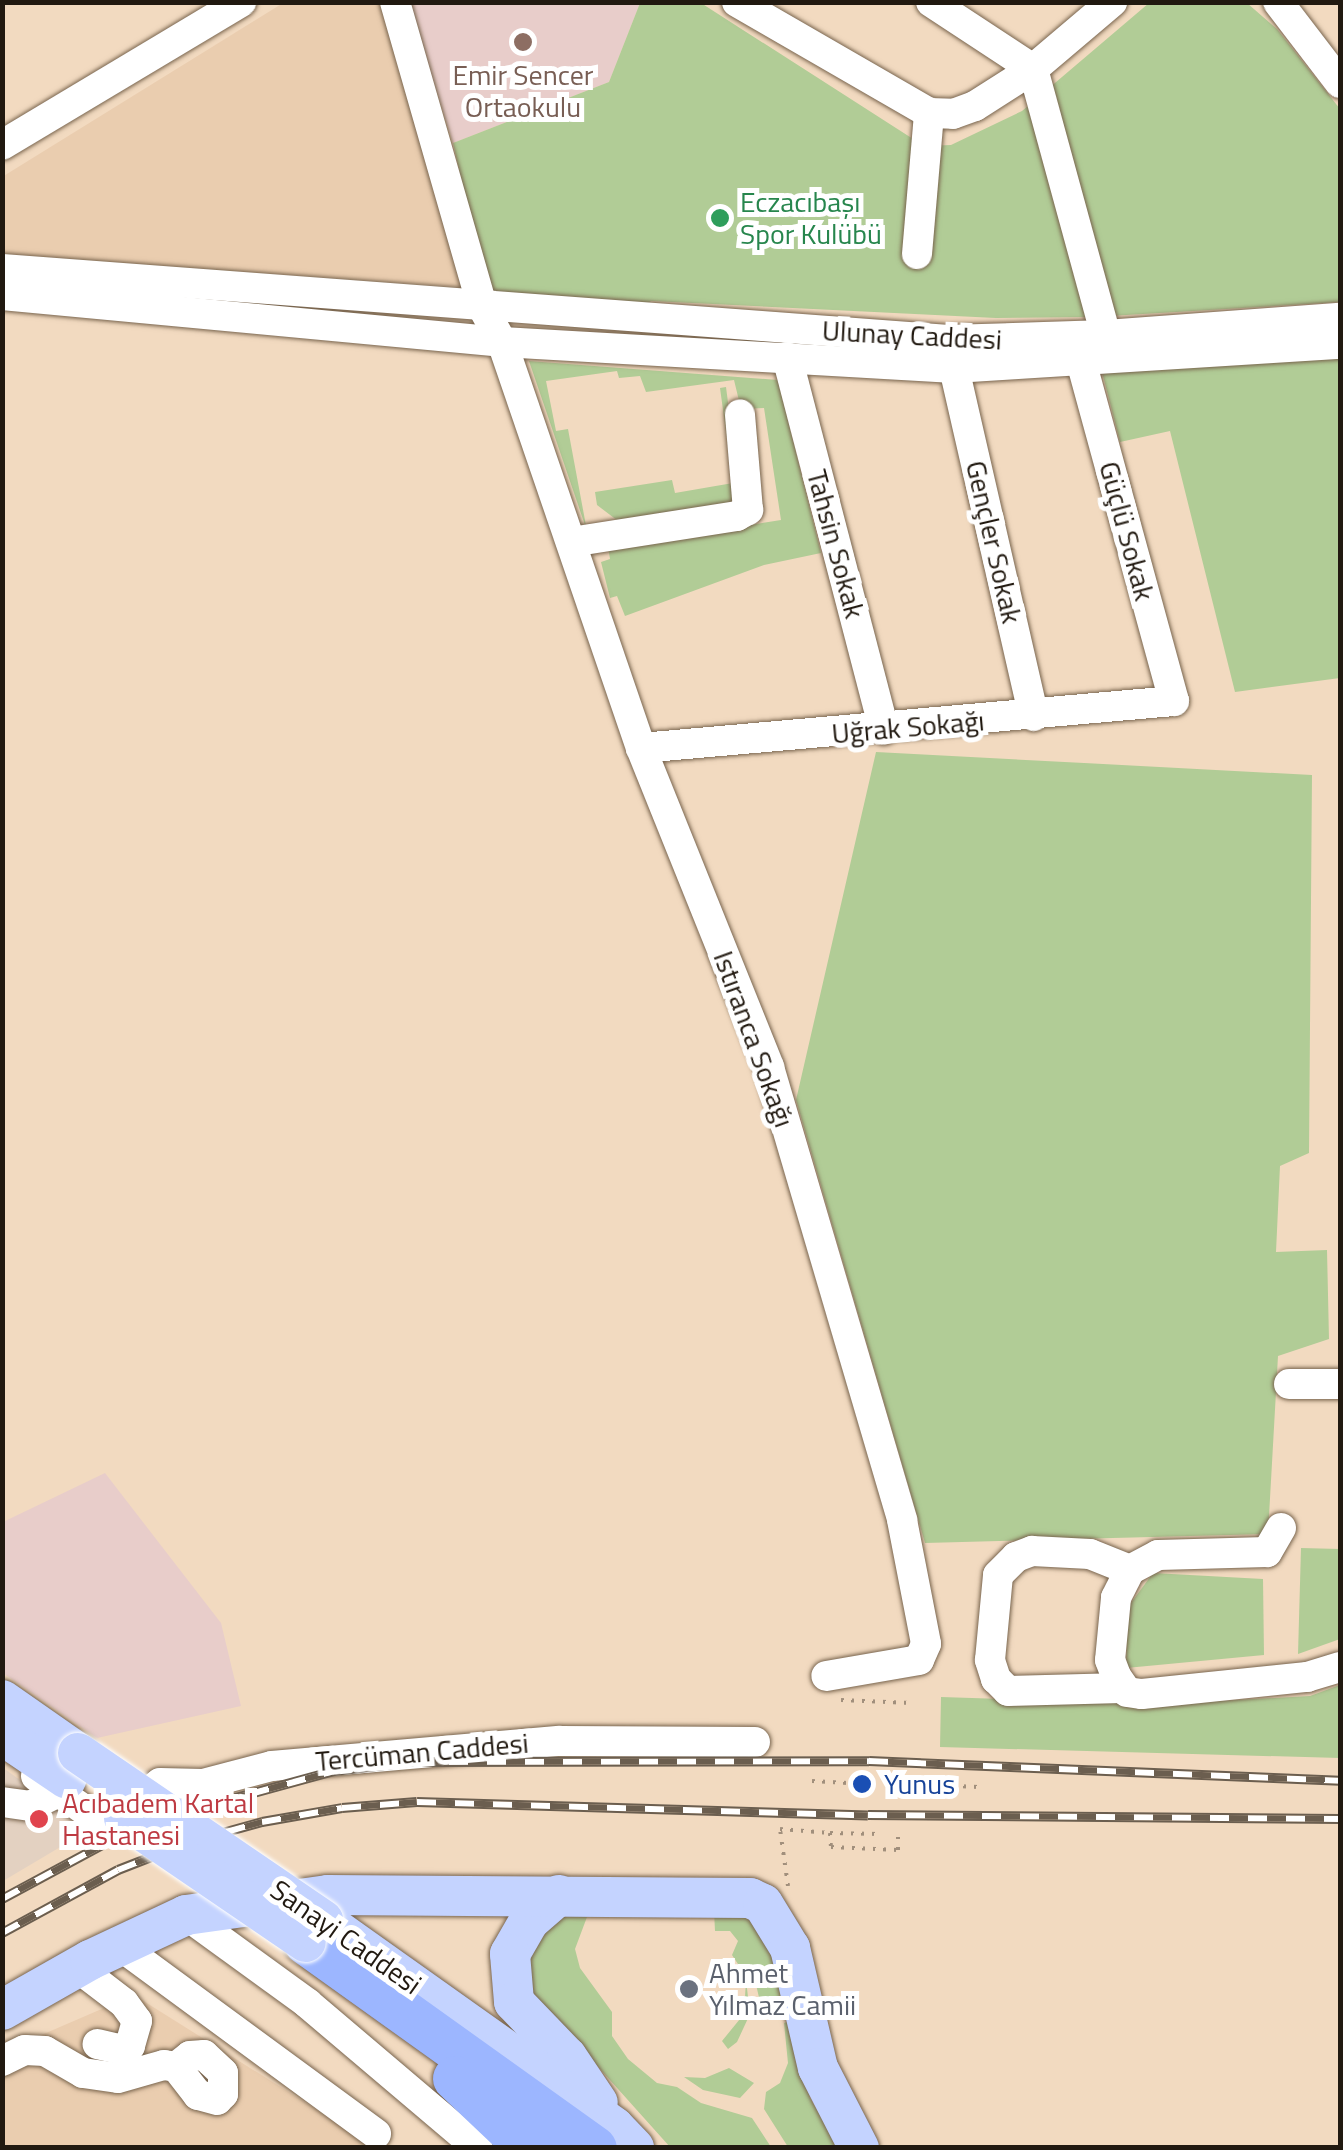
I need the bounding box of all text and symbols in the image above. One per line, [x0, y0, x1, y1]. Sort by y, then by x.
marker: Emir Sencer Ortaokulu [512, 31, 534, 53]
place label: Emir Sencer Ortaokulu [452, 58, 594, 124]
place label: Eczacıbaşı Spor Kulübü [740, 185, 882, 251]
marker: Eczacıbaşı Spor Kulübü [709, 207, 731, 229]
street label: Ulunay Caddesi [821, 314, 1003, 356]
street label: Gençler Sokak [959, 457, 1029, 627]
street label: Güçlü Sokak [1092, 458, 1162, 604]
street label: Tahsin Sokak [800, 466, 872, 622]
street label: Uğrak Sokağı [830, 704, 986, 750]
street label: Istıranca Sokağı [707, 946, 801, 1132]
street label: Tercüman Caddesi [314, 1726, 530, 1778]
place label: Yunus [884, 1767, 955, 1801]
marker: Yunus [849, 1771, 875, 1797]
place label: Acıbadem Kartal Hastanesi [62, 1786, 254, 1852]
marker: Acıbadem Kartal Hastanesi [26, 1806, 52, 1832]
street label: Sanayi Caddesi [264, 1873, 428, 2001]
place label: Ahmet Yılmaz Camii [709, 1956, 856, 2022]
marker: Ahmet Yılmaz Camii [678, 1978, 700, 2000]

